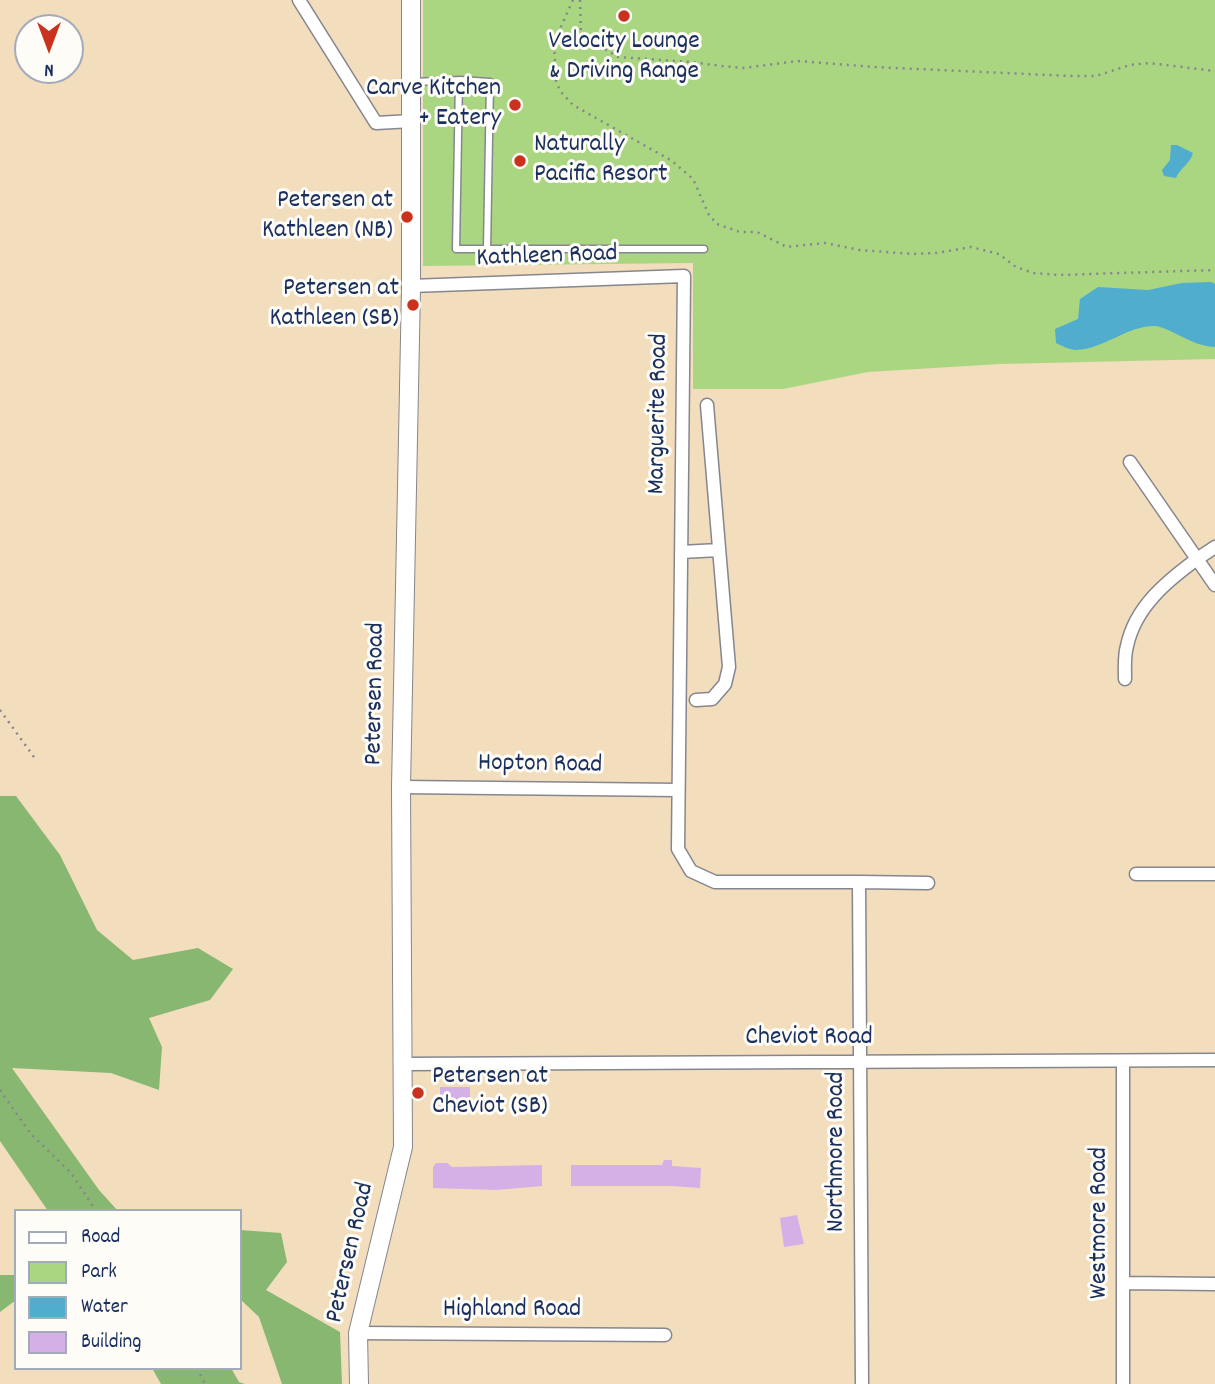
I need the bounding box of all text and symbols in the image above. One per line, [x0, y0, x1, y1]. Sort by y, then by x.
marker: Velocity Lounge & Driving Range [616, 8, 632, 24]
north arrow [14, 14, 84, 84]
place label: Velocity Lounge & Driving Range [548, 27, 700, 88]
text: N [44, 55, 54, 82]
place label: Carve Kitchen + Eatery [366, 74, 501, 136]
marker: Carve Kitchen + Eatery [507, 97, 523, 113]
place label: Naturally Pacific Resort [534, 130, 667, 192]
marker: Naturally Pacific Resort [512, 153, 528, 169]
place label: Petersen at Kathleen (NB) [262, 186, 393, 248]
marker: Petersen at Kathleen (NB) [399, 209, 415, 225]
street label: Kathleen Road [476, 240, 618, 276]
place label: Petersen at Kathleen (SB) [269, 274, 399, 336]
marker: Petersen at Kathleen (SB) [405, 297, 421, 313]
street label: Marguerite Road [643, 333, 677, 495]
street label: Petersen Road [360, 622, 394, 766]
street label: Hopton Road [477, 749, 603, 783]
street label: Cheviot Road [745, 1023, 873, 1055]
place label: Petersen at Cheviot (SB) [432, 1062, 548, 1124]
street label: Northmore Road [822, 1072, 854, 1232]
marker: Petersen at Cheviot (SB) [410, 1085, 426, 1101]
street label: Westmore Road [1085, 1147, 1117, 1299]
street label: Petersen Road [321, 1180, 383, 1326]
legend [14, 1209, 242, 1370]
text: Road [81, 1223, 120, 1253]
text: Park [81, 1258, 117, 1288]
text: Water [81, 1293, 128, 1323]
street label: Highland Road [443, 1295, 581, 1327]
text: Building [81, 1328, 141, 1358]

